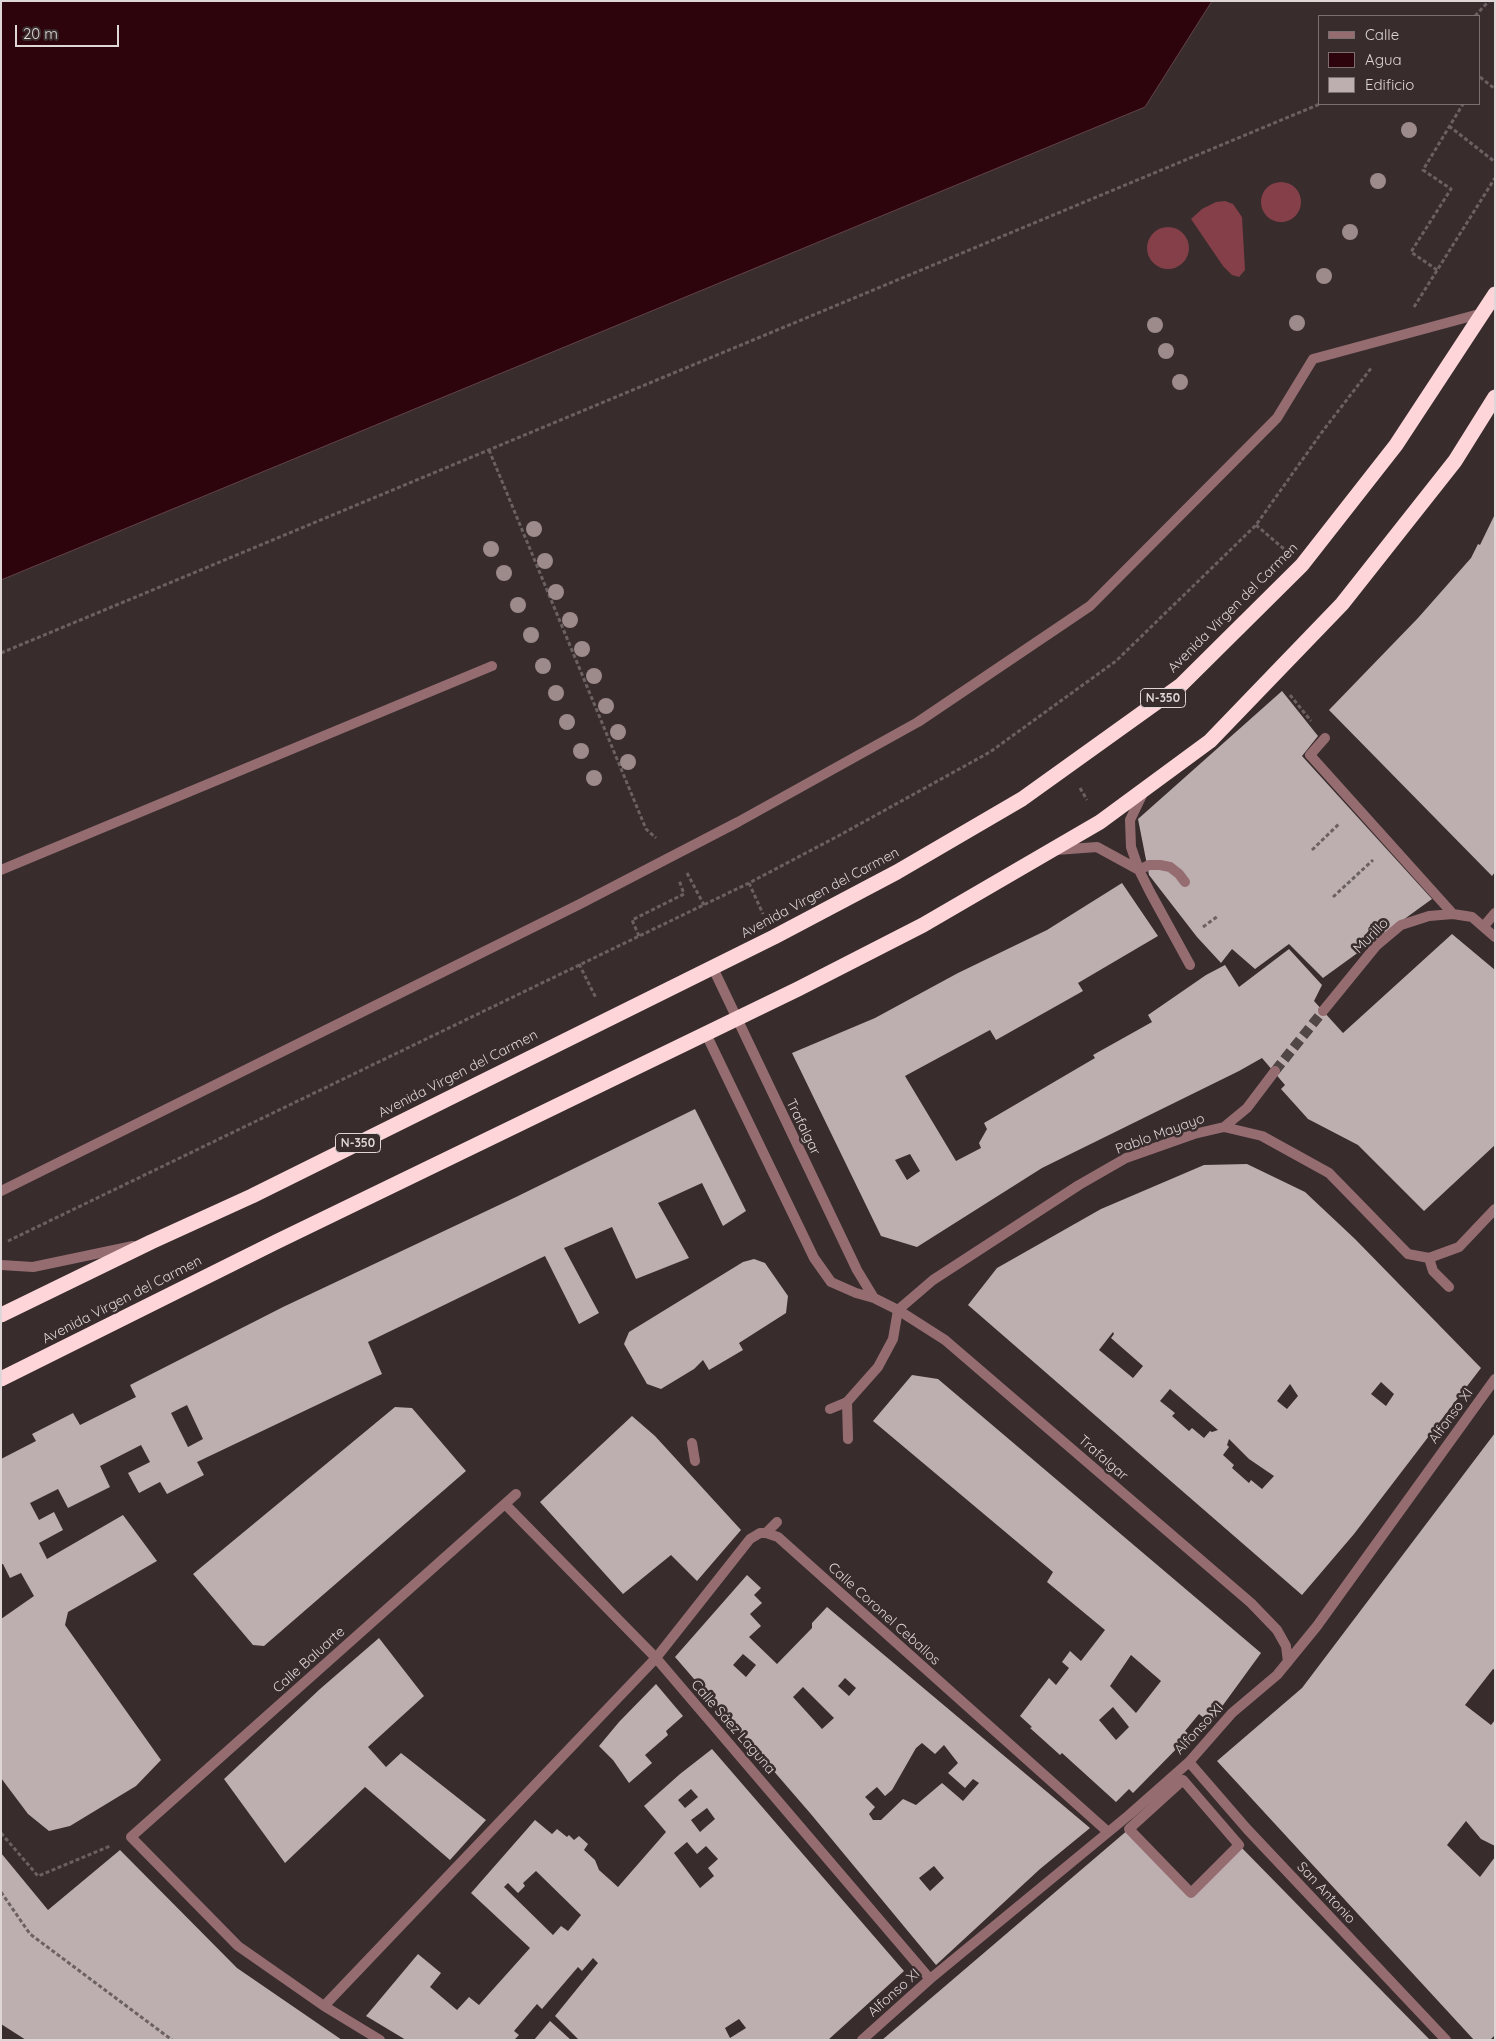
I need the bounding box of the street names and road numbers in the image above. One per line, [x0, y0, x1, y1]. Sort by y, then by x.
street label: Avenida Virgen del Carmen [1165, 540, 1301, 676]
road number: N-350 [1140, 688, 1186, 708]
street label: Avenida Virgen del Carmen [738, 844, 902, 942]
street label: Murillo [1350, 915, 1392, 957]
street label: Avenida Virgen del Carmen [375, 1026, 541, 1122]
street label: Trafalgar [782, 1096, 824, 1158]
street label: Pablo Mayayo [1113, 1110, 1207, 1158]
road number: N-350 [336, 1134, 380, 1152]
street label: Avenida Virgen del Carmen [39, 1252, 205, 1348]
street label: Alfonso XI [1425, 1385, 1477, 1447]
street label: Trafalgar [1075, 1432, 1131, 1484]
street label: Calle Coronel Ceballos [824, 1559, 944, 1669]
street label: Calle Baluarte [270, 1623, 348, 1697]
street label: Calle Sáez Laguna [687, 1676, 779, 1778]
street label: Alfonso XI [1171, 1700, 1227, 1758]
street label: San Antonio [1293, 1859, 1359, 1927]
street label: Alfonso XI [865, 1965, 923, 2021]

